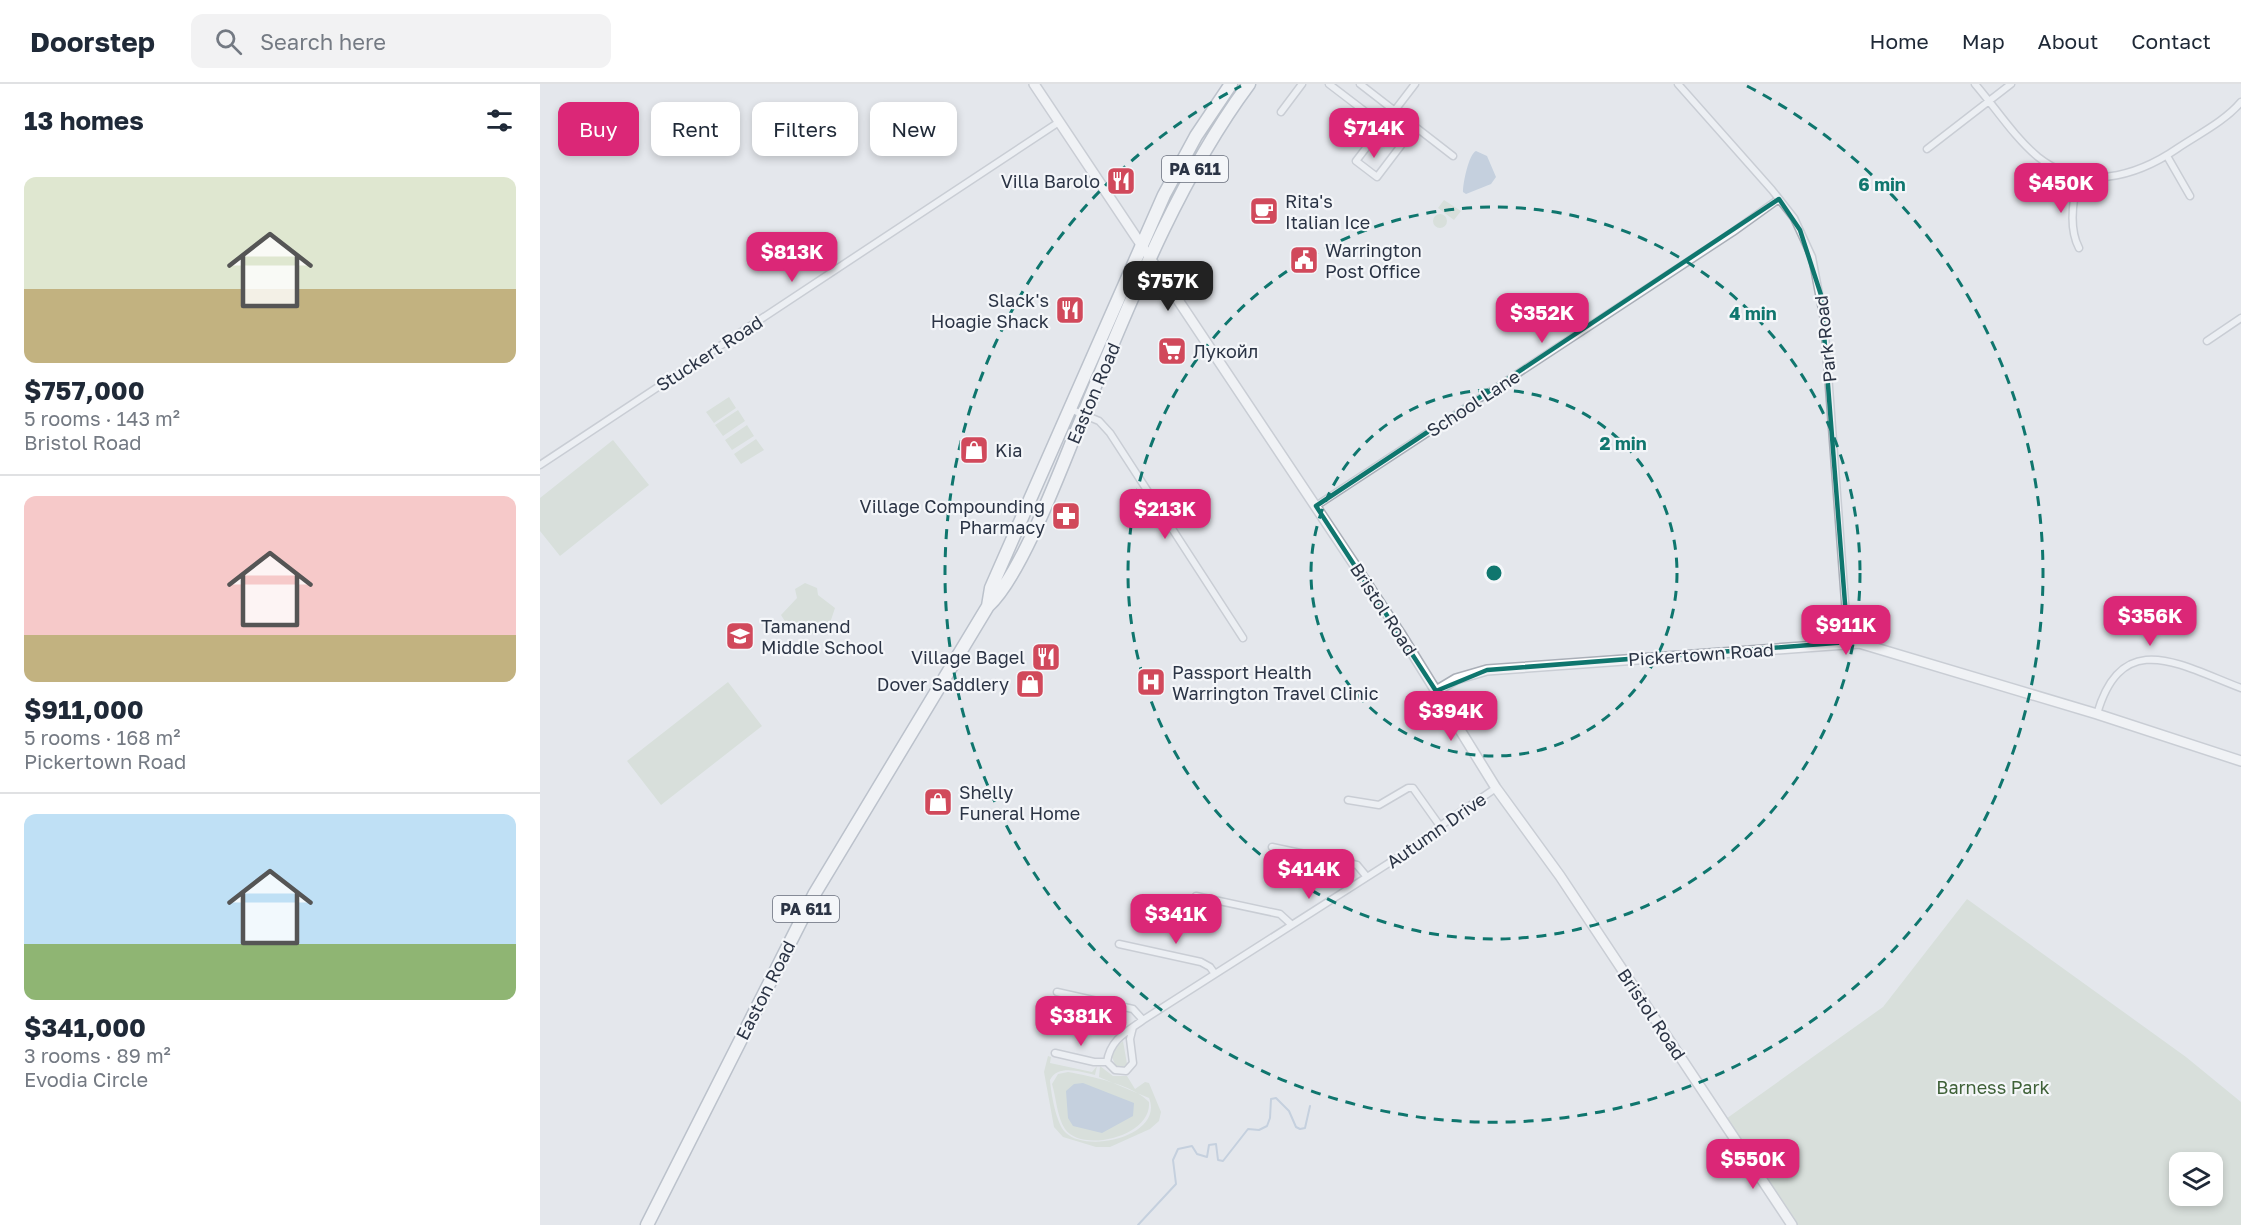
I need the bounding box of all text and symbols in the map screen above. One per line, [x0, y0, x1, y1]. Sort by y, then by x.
search box [191, 14, 611, 68]
text: Doorstep [30, 25, 155, 58]
icon: search [212, 25, 245, 58]
text: Search here [260, 28, 386, 55]
text: Home [1869, 28, 1929, 54]
text: Map [1962, 28, 2005, 54]
text: About [2038, 28, 2098, 54]
text: Contact [2131, 28, 2211, 54]
chip: Buy [558, 102, 639, 156]
chip: Rent [651, 102, 740, 156]
chip: Filters [752, 102, 858, 156]
chip: New [870, 102, 957, 156]
icon: filters [483, 104, 516, 137]
text: 13 homes [24, 105, 144, 136]
pin: $714K [1332, 108, 1416, 159]
text: $714K [1343, 115, 1405, 139]
road number: PA 611 [1162, 156, 1228, 182]
pin: $450K [2019, 163, 2103, 214]
restaurant icon: Villa Barolo [1105, 165, 1137, 197]
place label: Villa Barolo [1001, 170, 1100, 192]
text: $450K [2028, 170, 2094, 194]
text: 6 min [1858, 173, 1906, 195]
place label: Rita's Italian Ice [1285, 190, 1370, 233]
cafe icon: Rita's Italian Ice [1248, 195, 1280, 227]
icon: home [216, 216, 324, 324]
pin: $813K [750, 232, 834, 283]
text: $813K [760, 239, 824, 263]
place label: Warrington Post Office [1325, 239, 1422, 282]
public building icon: Warrington Post Office [1288, 244, 1320, 276]
pin: $757K [1126, 261, 1210, 312]
text: $757K [1137, 268, 1199, 292]
place label: Slack's Hoagie Shack [931, 289, 1049, 332]
pin: $352K [1500, 293, 1584, 344]
restaurant icon: Slack's Hoagie Shack [1054, 294, 1086, 326]
street label: Park Road [1809, 294, 1841, 384]
text: $352K [1510, 300, 1574, 324]
text: 4 min [1729, 302, 1777, 324]
street label: Stuckert Road [652, 310, 766, 396]
supermarket icon: Лукойл [1156, 335, 1188, 367]
street label: Easton Road [1062, 339, 1124, 447]
place label: Лукойл [1193, 340, 1258, 362]
street label: School Lane [1422, 365, 1524, 441]
text: $757,000 [24, 375, 145, 406]
text: 5 rooms · 143 m² [24, 406, 180, 430]
text: Bristol Road [24, 430, 142, 454]
text: 2 min [1599, 432, 1647, 454]
shop icon: Kia [958, 434, 990, 466]
place label: Kia [995, 439, 1022, 461]
pin: $213K [1123, 489, 1207, 540]
place label: Village Compounding Pharmacy [860, 495, 1045, 538]
text: $213K [1134, 496, 1196, 520]
pharmacy icon: Village Compounding Pharmacy [1050, 500, 1082, 532]
icon: home [216, 535, 324, 643]
street label: Bristol Road [1346, 559, 1422, 659]
centre of rings [1484, 563, 1504, 583]
pin: $356K [2108, 596, 2192, 647]
text: $356K [2118, 603, 2183, 627]
pin: $911K [1804, 605, 1888, 656]
text: $911K [1815, 612, 1877, 636]
place label: Tamanend Middle School [761, 615, 884, 658]
school or university icon: Tamanend Middle School [724, 620, 756, 652]
street label: Pickertown Road [1627, 638, 1775, 670]
restaurant icon: Village Bagel [1030, 641, 1062, 673]
place label: Village Bagel [911, 646, 1025, 668]
place label: Passport Health Warrington Travel Clinic [1172, 661, 1379, 704]
hospital icon: Passport Health Warrington Travel Clinic [1135, 666, 1167, 698]
shop icon: Dover Saddlery [1014, 668, 1046, 700]
place label: Dover Saddlery [877, 673, 1009, 695]
pin: $394K [1409, 691, 1493, 742]
text: $911,000 [24, 694, 144, 725]
text: $394K [1418, 698, 1484, 722]
text: 5 rooms · 168 m² [24, 725, 180, 749]
text: Pickertown Road [24, 749, 186, 773]
place label: Shelly Funeral Home [959, 781, 1080, 824]
shop icon: Shelly Funeral Home [922, 786, 954, 818]
street label: Autumn Drive [1382, 787, 1490, 873]
pin: $414K [1267, 849, 1351, 900]
icon: home [216, 853, 324, 961]
text: $414K [1277, 856, 1341, 880]
pin: $341K [1134, 894, 1218, 945]
road number: PA 611 [773, 896, 839, 922]
text: $341K [1145, 901, 1207, 925]
street label: Easton Road [731, 937, 799, 1043]
street label: Bristol Road [1613, 964, 1691, 1064]
pin: $381K [1039, 996, 1123, 1047]
text: $381K [1049, 1003, 1113, 1027]
text: $341,000 [24, 1012, 146, 1043]
text: 3 rooms · 89 m² [24, 1043, 171, 1067]
text: Evodia Circle [24, 1067, 148, 1091]
park label: Barness Park [1936, 1076, 2050, 1098]
pin: $550K [1711, 1139, 1795, 1190]
text: $550K [1720, 1146, 1786, 1170]
map controls [2169, 1152, 2223, 1206]
button: layers [2169, 1152, 2223, 1206]

